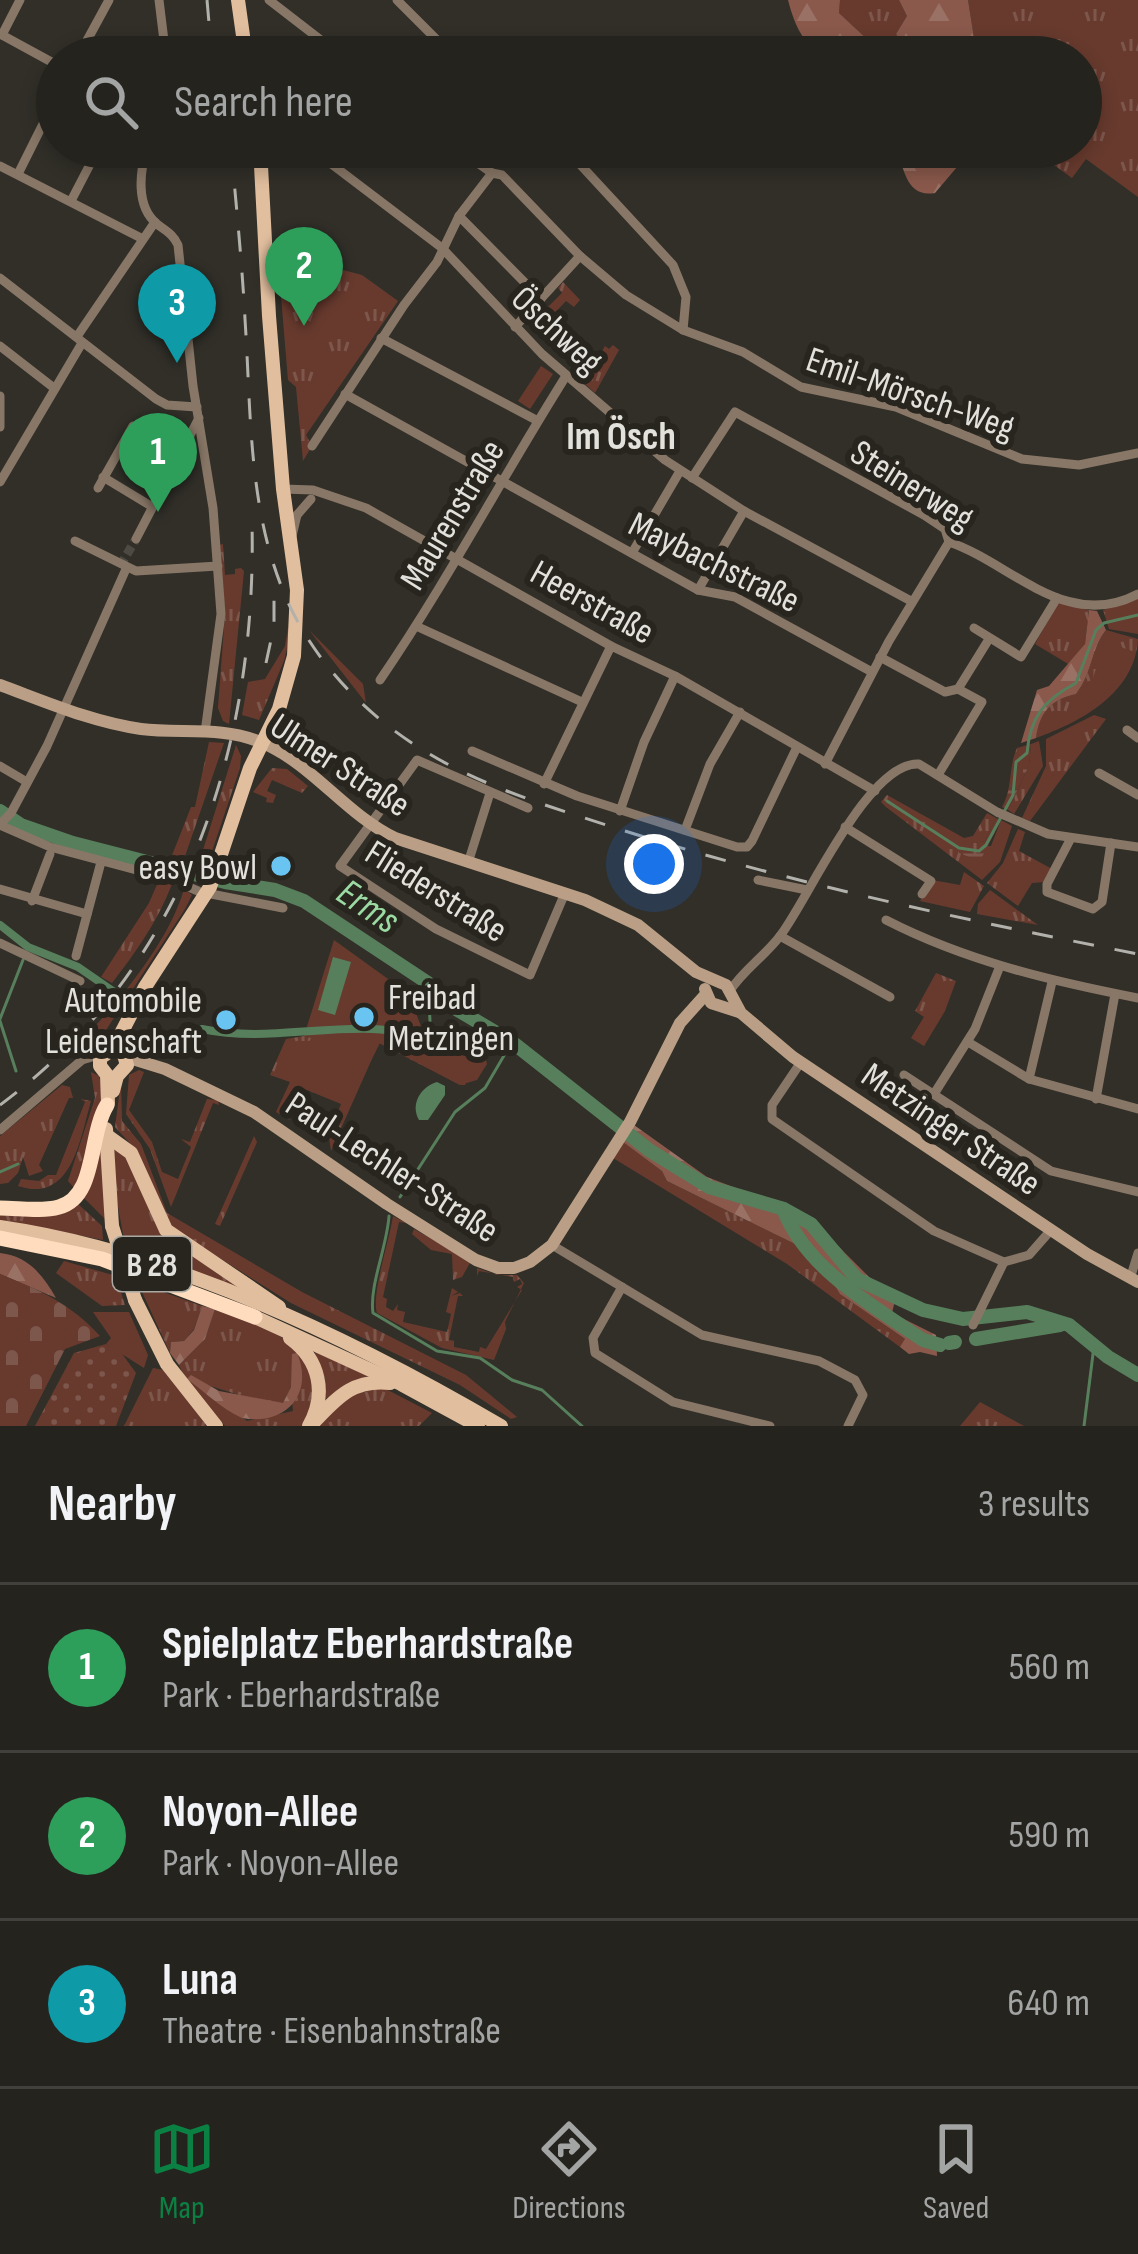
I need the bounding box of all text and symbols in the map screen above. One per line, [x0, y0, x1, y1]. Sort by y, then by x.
search box [36, 36, 1102, 168]
icon: search [78, 69, 144, 135]
text: Search here [174, 75, 353, 130]
pin: 2 [265, 227, 343, 326]
pin: 3 [138, 264, 216, 363]
street label: Öschweg [502, 278, 611, 384]
street label: Emil-Mörsch-Weg [800, 339, 1020, 450]
pin: 1 [119, 413, 197, 512]
district label: Im Ösch [566, 414, 676, 461]
street label: Steinerweg [842, 432, 981, 541]
street label: Maurenstraße [392, 433, 515, 598]
street label: Maybachstraße [622, 503, 806, 623]
street label: Heerstraße [523, 552, 661, 655]
street label: Ulmer Straße [262, 705, 418, 827]
street label: Fliederstraße [357, 832, 514, 952]
your location [624, 834, 684, 894]
place label: easy Bowl [139, 847, 257, 890]
marker: easy Bowl [268, 853, 294, 879]
water label: Erms [328, 869, 408, 945]
place label: Freibad Metzingen [388, 977, 514, 1061]
place label: Automobile Leidenschaft [45, 980, 202, 1064]
marker: Freibad Metzingen [351, 1004, 377, 1030]
marker: Automobile Leidenschaft [213, 1007, 239, 1033]
street label: Metzinger Straße [853, 1055, 1048, 1206]
street label: Paul-Lechler-Straße [277, 1083, 506, 1253]
road number: B 28 [113, 1237, 191, 1291]
text: Nearby [48, 1474, 177, 1535]
text: 3 results [978, 1481, 1090, 1528]
text: Spielplatz Eberhardstraße [162, 1617, 573, 1672]
text: 1 [79, 1644, 95, 1691]
text: 560 m [1009, 1644, 1090, 1691]
text: Park · Eberhardstraße [162, 1672, 440, 1719]
text: Noyon-Allee [162, 1785, 358, 1840]
text: 2 [78, 1812, 96, 1859]
text: 590 m [1008, 1812, 1090, 1859]
text: Park · Noyon-Allee [162, 1840, 399, 1887]
text: Luna [162, 1953, 238, 2008]
text: 3 [78, 1980, 96, 2027]
text: 640 m [1007, 1980, 1090, 2027]
text: Theatre · Eisenbahnstraße [162, 2008, 501, 2055]
tab: Map [149, 2116, 215, 2228]
tab: Directions [512, 2116, 626, 2228]
tab: Saved [923, 2116, 989, 2228]

